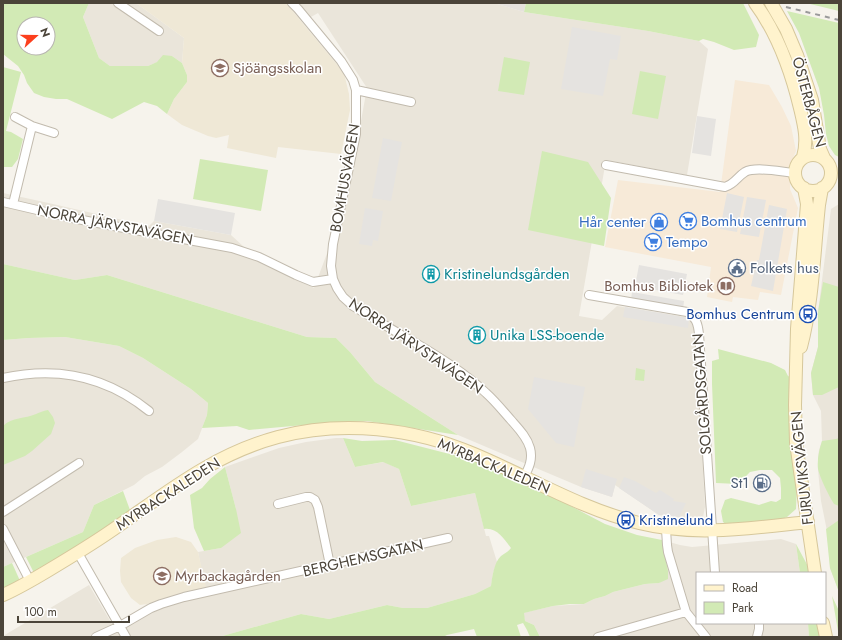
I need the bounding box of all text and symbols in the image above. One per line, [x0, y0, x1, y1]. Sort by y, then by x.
north arrow [16, 16, 56, 56]
text: N [36, 25, 54, 39]
street label: ÖSTERBÅGEN [786, 54, 832, 150]
place label: Sjöängsskolan [233, 57, 322, 79]
school or university icon: Sjöängsskolan [210, 58, 230, 78]
street label: BOMHUSVÄGEN [325, 122, 365, 234]
street label: NORRA JÄRVSTAVÄGEN [35, 199, 195, 251]
place label: Bomhus centrum [701, 210, 807, 232]
place label: Hår center [579, 211, 647, 233]
supermarket icon: Bomhus centrum [678, 211, 698, 231]
shop icon: Hår center [649, 212, 669, 232]
place label: Tempo [666, 231, 708, 253]
supermarket icon: Tempo [643, 232, 663, 252]
place label: Folkets hus [750, 257, 819, 279]
public building icon: Folkets hus [727, 258, 747, 278]
place label: Kristinelundsgården [444, 263, 570, 285]
building icon: Kristinelundsgården [421, 264, 441, 284]
place label: Bomhus Bibliotek [604, 275, 713, 297]
library icon: Bomhus Bibliotek [716, 276, 736, 296]
street label: NORRA JÄRVSTAVÄGEN [344, 293, 488, 399]
place label: Bomhus Centrum [686, 303, 795, 325]
bus stop icon: Bomhus Centrum [798, 304, 818, 324]
place label: Unika LSS-boende [490, 324, 605, 346]
building icon: Unika LSS-boende [467, 325, 487, 345]
street label: SOLGÅRDSGATAN [687, 333, 717, 455]
street label: FURUVIKSVÄGEN [785, 410, 819, 526]
street label: MYRBACKALEDEN [434, 432, 554, 500]
street label: MYRBACKALEDEN [112, 452, 224, 536]
place label: St1 [730, 472, 749, 494]
fuel station icon: St1 [752, 473, 772, 493]
place label: Kristinelund [639, 509, 713, 531]
bus stop icon: Kristinelund [616, 510, 636, 530]
street label: BERGHEMSGATAN [301, 533, 425, 583]
place label: Myrbackagården [175, 565, 281, 587]
school or university icon: Myrbackagården [152, 566, 172, 586]
legend [696, 572, 826, 624]
text: Road [732, 579, 758, 597]
scale bar [18, 598, 129, 624]
text: Park [732, 599, 754, 617]
text: 100 m [24, 603, 57, 621]

